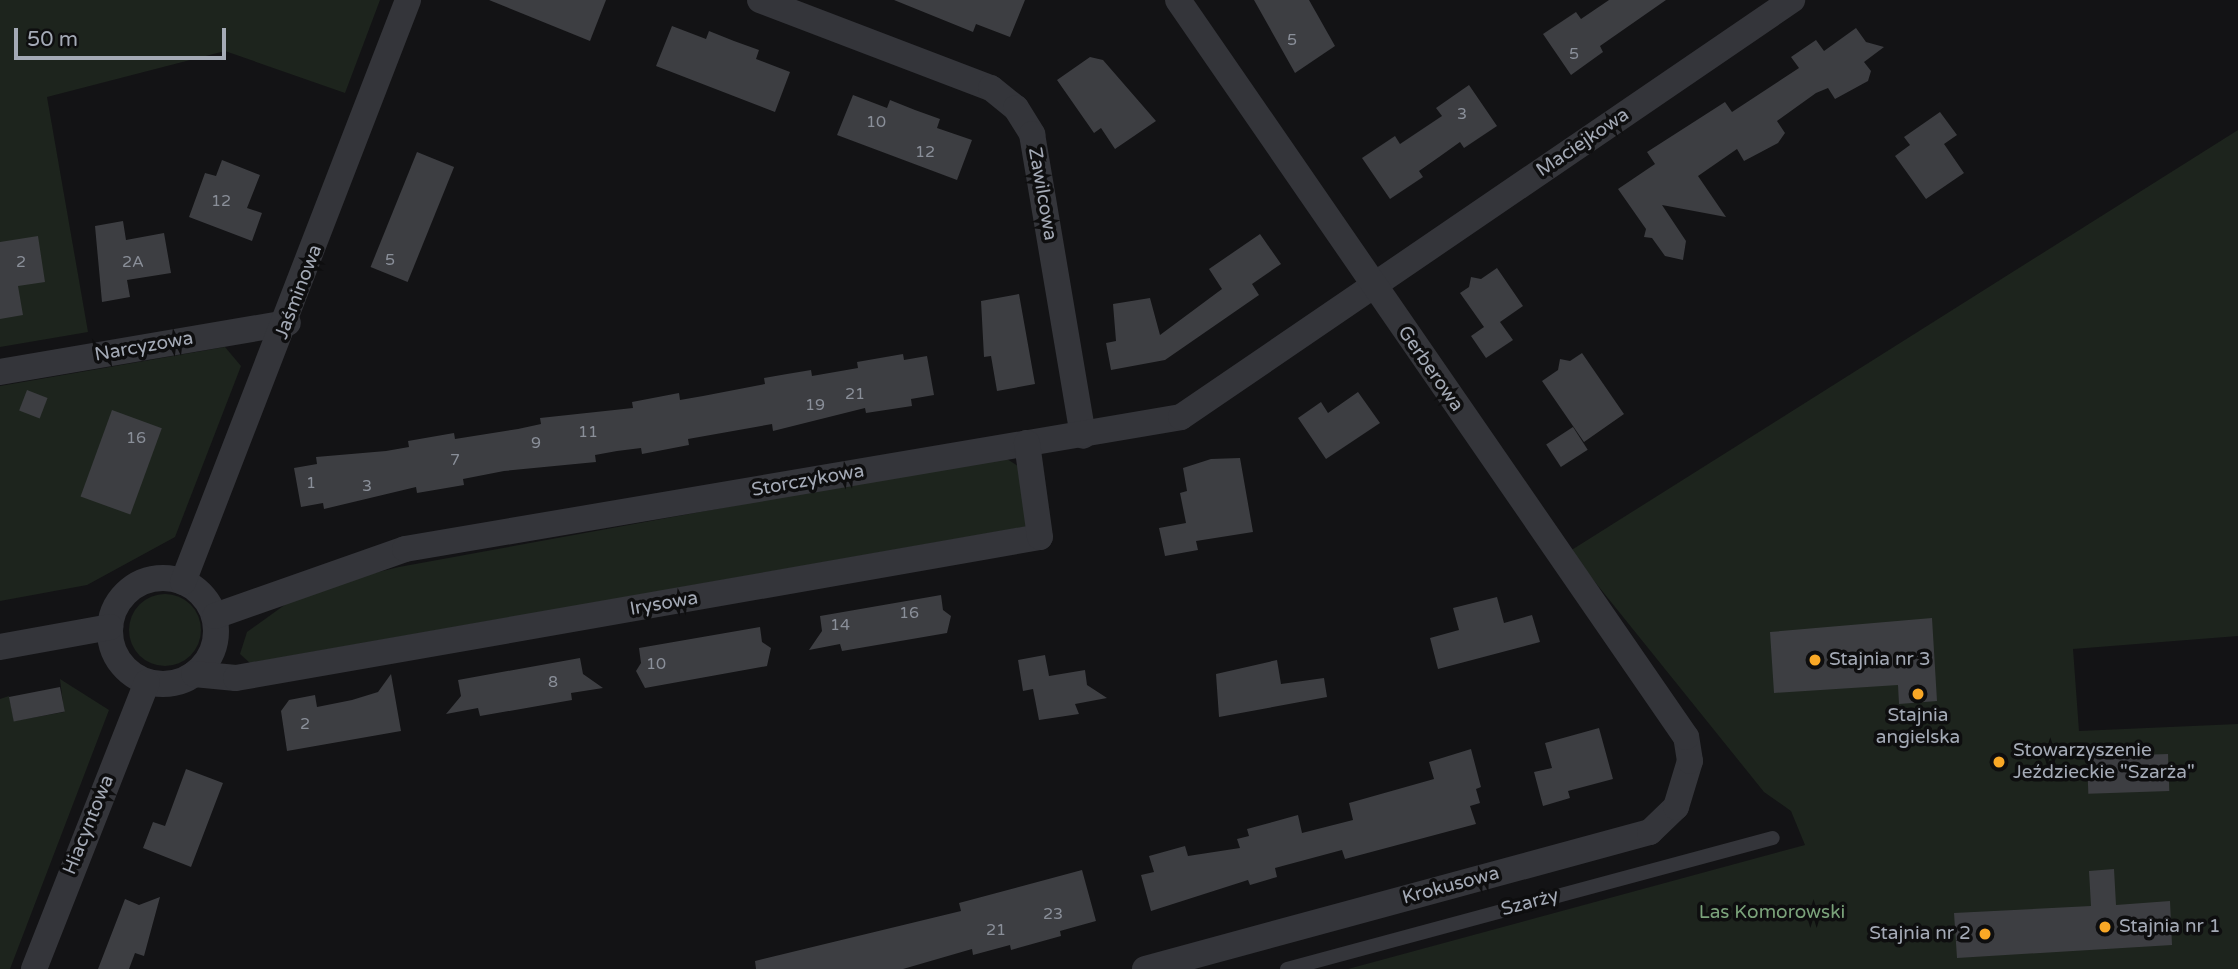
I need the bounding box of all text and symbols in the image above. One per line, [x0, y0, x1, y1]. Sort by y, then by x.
scale bar [18, 14, 229, 58]
text: 50 m [27, 27, 78, 52]
house number: 5 [1287, 30, 1297, 50]
house number: 5 [1569, 44, 1579, 64]
house number: 3 [1457, 104, 1467, 124]
street label: Maciejkowa [1532, 104, 1634, 182]
house number: 10 [866, 112, 886, 132]
house number: 12 [915, 142, 935, 162]
street label: Zawilcowa [1023, 146, 1061, 242]
house number: 12 [211, 191, 231, 211]
street label: Jaśminowa [271, 242, 327, 342]
house number: 5 [385, 250, 395, 270]
house number: 2 [16, 252, 26, 272]
house number: 2A [122, 252, 144, 272]
street label: Gerberowa [1392, 322, 1468, 416]
street label: Narcyzowa [93, 327, 195, 367]
house number: 21 [845, 384, 865, 404]
house number: 19 [805, 395, 825, 415]
house number: 11 [578, 422, 598, 442]
house number: 16 [126, 428, 146, 448]
house number: 9 [531, 433, 541, 453]
house number: 7 [450, 450, 460, 470]
street label: Storczykowa [750, 460, 866, 502]
house number: 1 [306, 473, 316, 493]
house number: 3 [362, 476, 372, 496]
street label: Irysowa [628, 587, 700, 621]
house number: 16 [899, 603, 919, 623]
house number: 14 [830, 615, 850, 635]
place label: Stajnia nr 3 [1829, 649, 1931, 671]
marker: Stajnia nr 3 [1807, 652, 1823, 668]
house number: 10 [646, 654, 666, 674]
house number: 8 [548, 672, 558, 692]
marker: Stajnia angielska [1910, 686, 1926, 702]
place label: Stajnia angielska [1876, 705, 1960, 749]
house number: 2 [300, 714, 310, 734]
place label: Stowarzyszenie Jeździeckie "Szarża" [2013, 740, 2195, 784]
marker: Stowarzyszenie Jeździeckie "Szarża" [1991, 754, 2007, 770]
street label: Hiacyntowa [59, 772, 119, 878]
street label: Krokusowa [1400, 862, 1502, 910]
street label: Szarży [1499, 884, 1561, 922]
park label: Las Komorowski [1699, 902, 1845, 924]
house number: 23 [1043, 904, 1063, 924]
place label: Stajnia nr 1 [2119, 916, 2221, 938]
marker: Stajnia nr 1 [2097, 919, 2113, 935]
house number: 21 [986, 920, 1006, 940]
place label: Stajnia nr 2 [1869, 923, 1971, 945]
marker: Stajnia nr 2 [1977, 926, 1993, 942]

